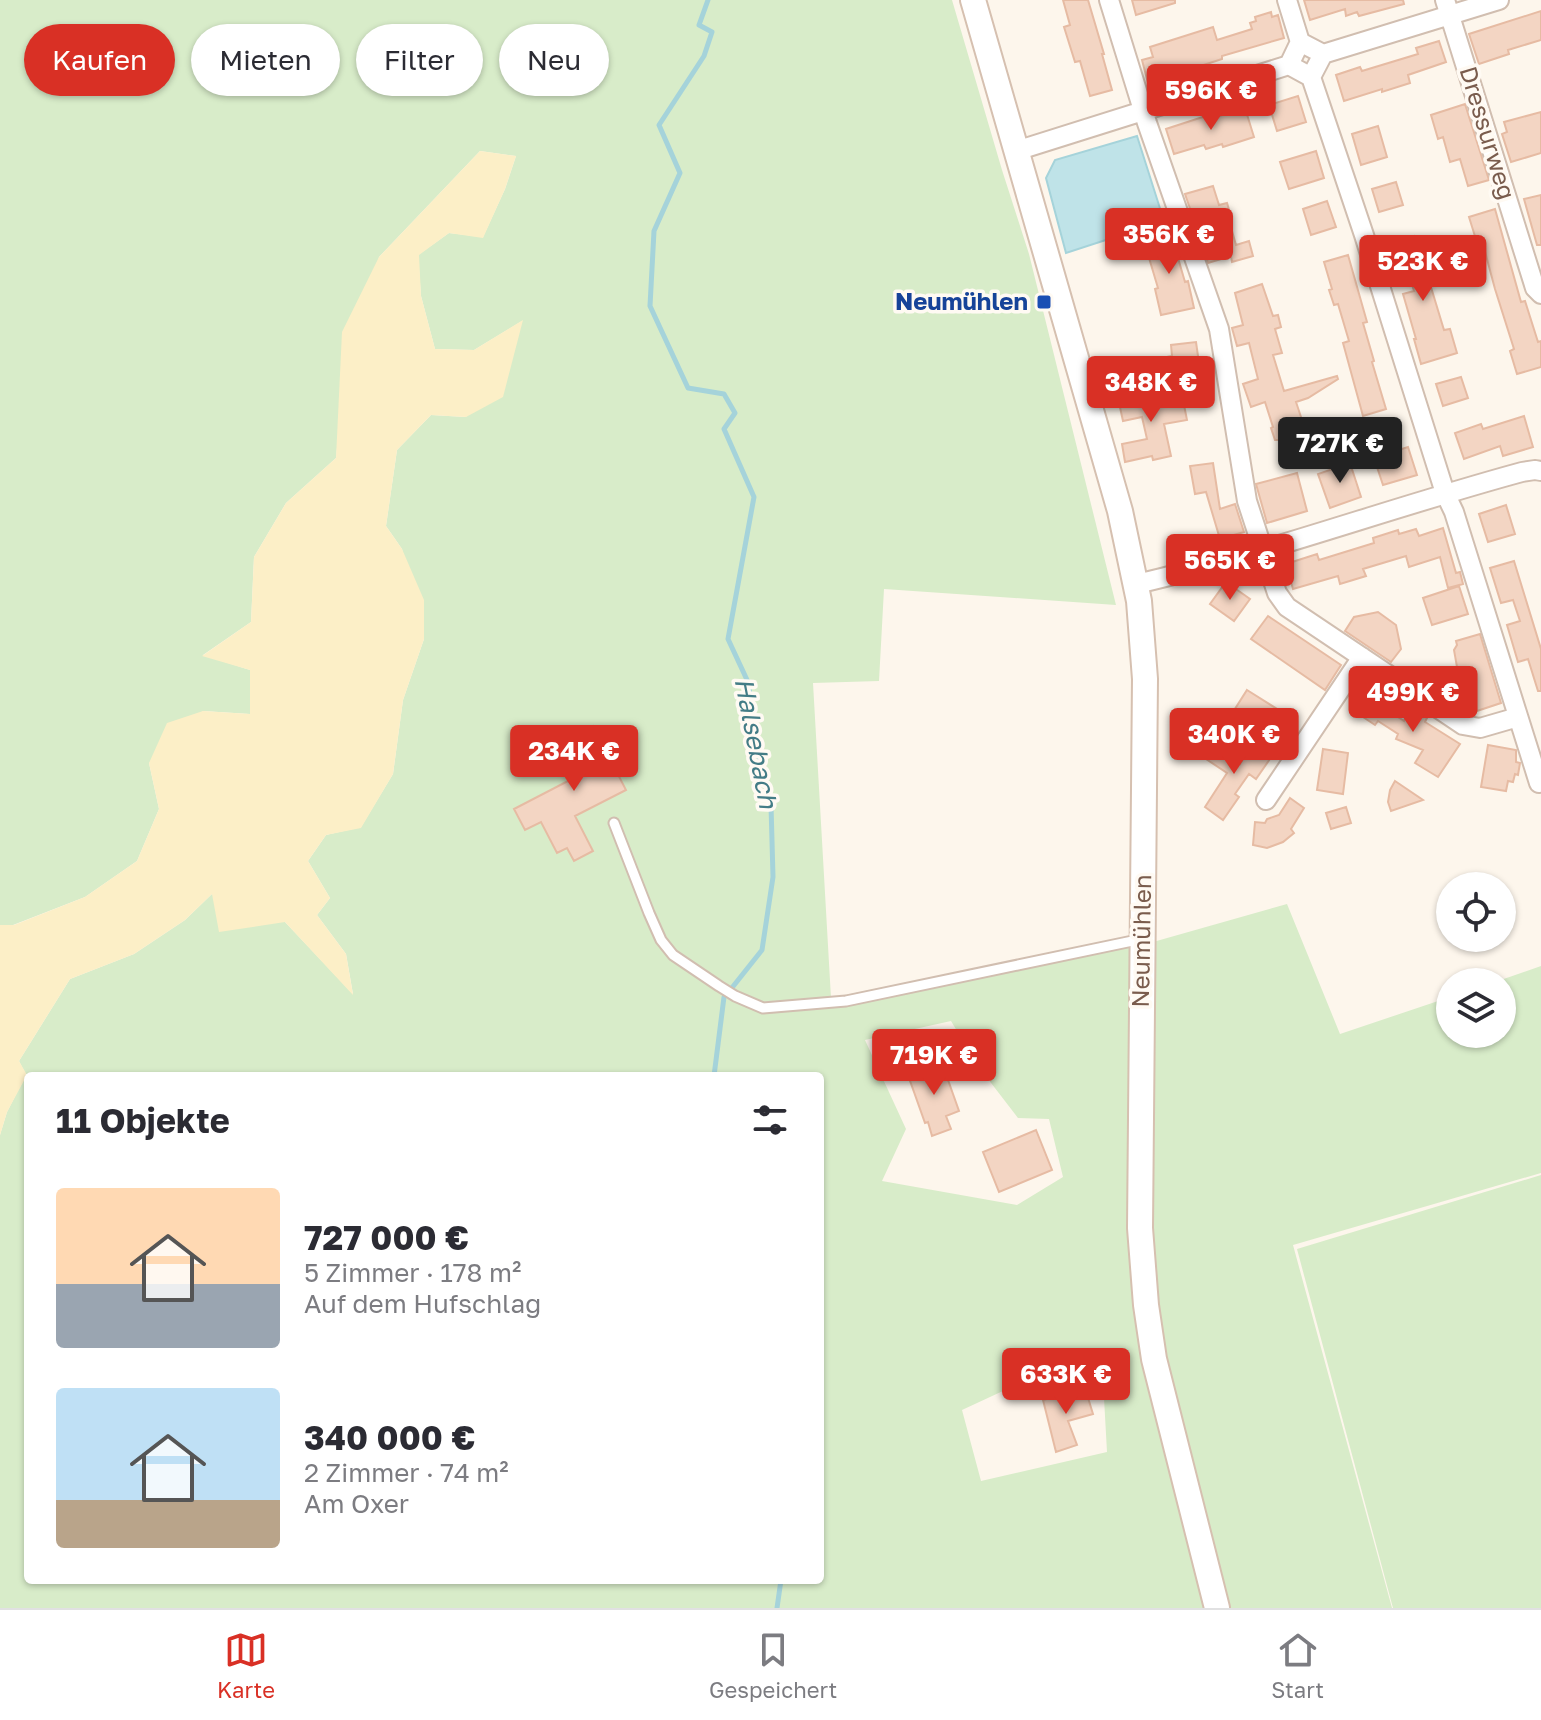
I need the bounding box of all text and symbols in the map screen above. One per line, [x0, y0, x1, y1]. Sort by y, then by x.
chip: Kaufen [24, 24, 175, 96]
chip: Mieten [191, 24, 340, 96]
chip: Filter [356, 24, 483, 96]
chip: Neu [499, 24, 609, 96]
street label: Dressurweg [1454, 63, 1522, 203]
pin: 596K € [1146, 64, 1276, 132]
text: 596K € [1165, 74, 1257, 105]
pin: 356K € [1104, 208, 1234, 276]
text: 356K € [1123, 218, 1215, 249]
pin: 523K € [1358, 235, 1488, 303]
text: 523K € [1377, 245, 1469, 276]
place label: Neumühlen [895, 286, 1028, 315]
marker: Neumühlen [1035, 293, 1053, 311]
pin: 348K € [1086, 356, 1216, 424]
text: 348K € [1105, 366, 1197, 397]
pin: 727K € [1275, 417, 1405, 485]
text: 727K € [1296, 427, 1384, 458]
pin: 565K € [1165, 534, 1295, 602]
text: 565K € [1184, 544, 1276, 575]
pin: 499K € [1348, 666, 1478, 734]
water label: Halsebach [729, 675, 785, 812]
text: 499K € [1367, 676, 1459, 707]
pin: 340K € [1169, 708, 1299, 776]
text: 340K € [1188, 718, 1280, 749]
pin: 234K € [509, 725, 639, 793]
text: 234K € [528, 735, 620, 766]
map controls [1436, 872, 1516, 1048]
button: locate [1436, 872, 1516, 952]
street label: Neumühlen [1125, 874, 1156, 1008]
button: layers [1436, 968, 1516, 1048]
pin: 719K € [869, 1029, 999, 1097]
text: 719K € [890, 1039, 978, 1070]
icon: filters [748, 1098, 792, 1142]
text: 11 Objekte [56, 1100, 230, 1140]
text: 727 000 € [304, 1217, 469, 1257]
icon: home [120, 1220, 216, 1316]
text: 5 Zimmer · 178 m² [304, 1257, 521, 1288]
text: Auf dem Hufschlag [304, 1288, 541, 1319]
pin: 633K € [1001, 1348, 1131, 1416]
text: 633K € [1020, 1358, 1112, 1389]
text: 340 000 € [304, 1417, 475, 1457]
icon: home [120, 1420, 216, 1516]
text: 2 Zimmer · 74 m² [304, 1457, 509, 1488]
text: Am Oxer [304, 1488, 409, 1519]
tab: Karte [217, 1628, 275, 1703]
tab: Gespeichert [709, 1628, 837, 1703]
tab: Start [1271, 1628, 1324, 1703]

